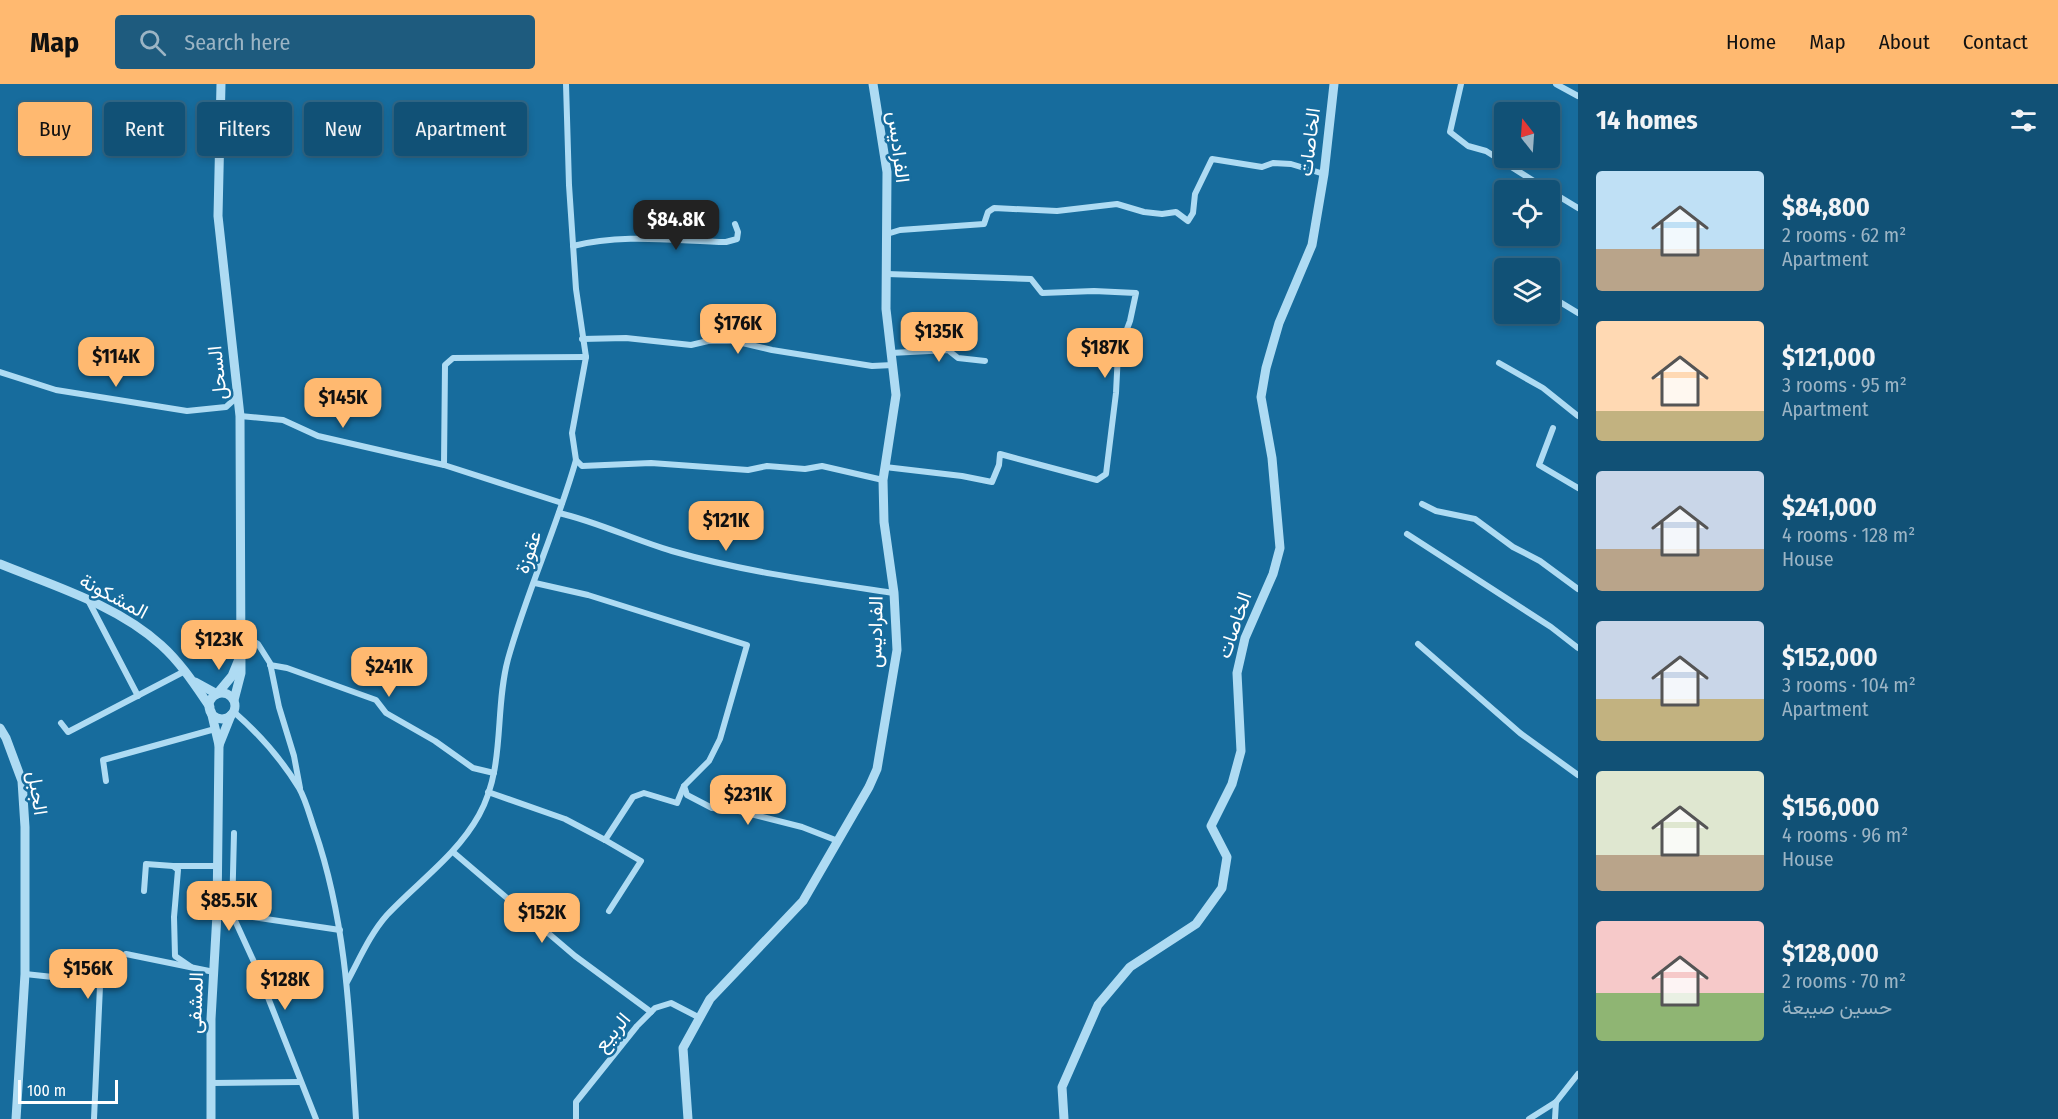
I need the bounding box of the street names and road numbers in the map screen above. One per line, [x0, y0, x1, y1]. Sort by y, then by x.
street label: الخاصات [1293, 106, 1325, 178]
street label: الفراديس [882, 110, 915, 184]
street label: السحل [202, 345, 232, 401]
street label: عقوزة [510, 527, 547, 577]
street label: المشكونة [75, 568, 152, 625]
street label: الخاصات [1211, 589, 1257, 661]
street label: الفراديس [862, 596, 889, 668]
street label: الجبل [23, 769, 53, 817]
street label: المشفى [182, 972, 208, 1034]
street label: الربيع [589, 1007, 637, 1058]

